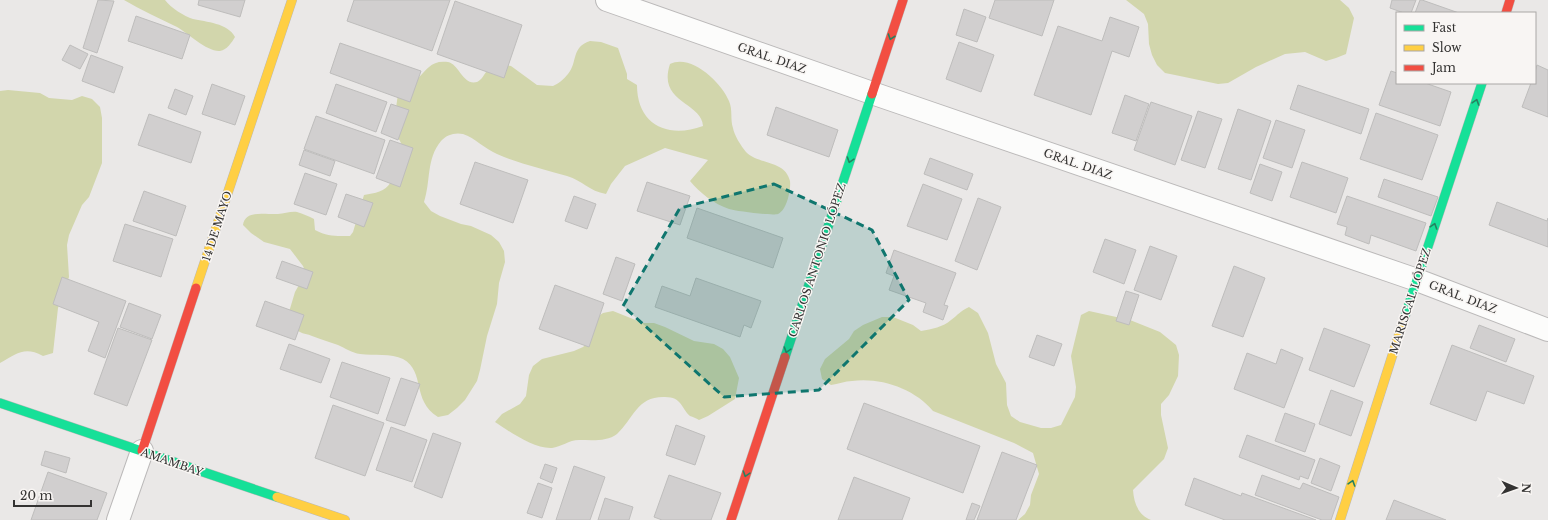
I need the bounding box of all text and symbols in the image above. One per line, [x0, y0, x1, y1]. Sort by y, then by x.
legend [1396, 12, 1536, 84]
text: Fast [1432, 20, 1457, 35]
one-way arrow [887, 33, 896, 40]
street label: GRAL. DIAZ [736, 40, 808, 76]
text: Slow [1432, 40, 1462, 55]
text: Jam [1430, 60, 1456, 75]
one-way arrow [1471, 99, 1479, 106]
street label: GRAL. DIAZ [1042, 146, 1114, 182]
one-way arrow [846, 157, 855, 164]
street label: CARLOS ANTONIO LÓPEZ [785, 181, 849, 339]
street label: 14 DE MAYO [199, 189, 235, 263]
one-way arrow [1430, 222, 1438, 229]
street label: MARISCAL LÓPEZ [1386, 246, 1434, 356]
street label: GRAL. DIAZ [1427, 278, 1499, 316]
one-way arrow [783, 347, 792, 354]
street label: AMAMBAY [138, 444, 206, 480]
north arrow [1496, 468, 1536, 508]
one-way arrow [742, 470, 751, 477]
one-way arrow [1347, 479, 1356, 486]
scale bar [14, 482, 91, 508]
text: N [1519, 483, 1533, 494]
text: 20 m [20, 488, 52, 503]

